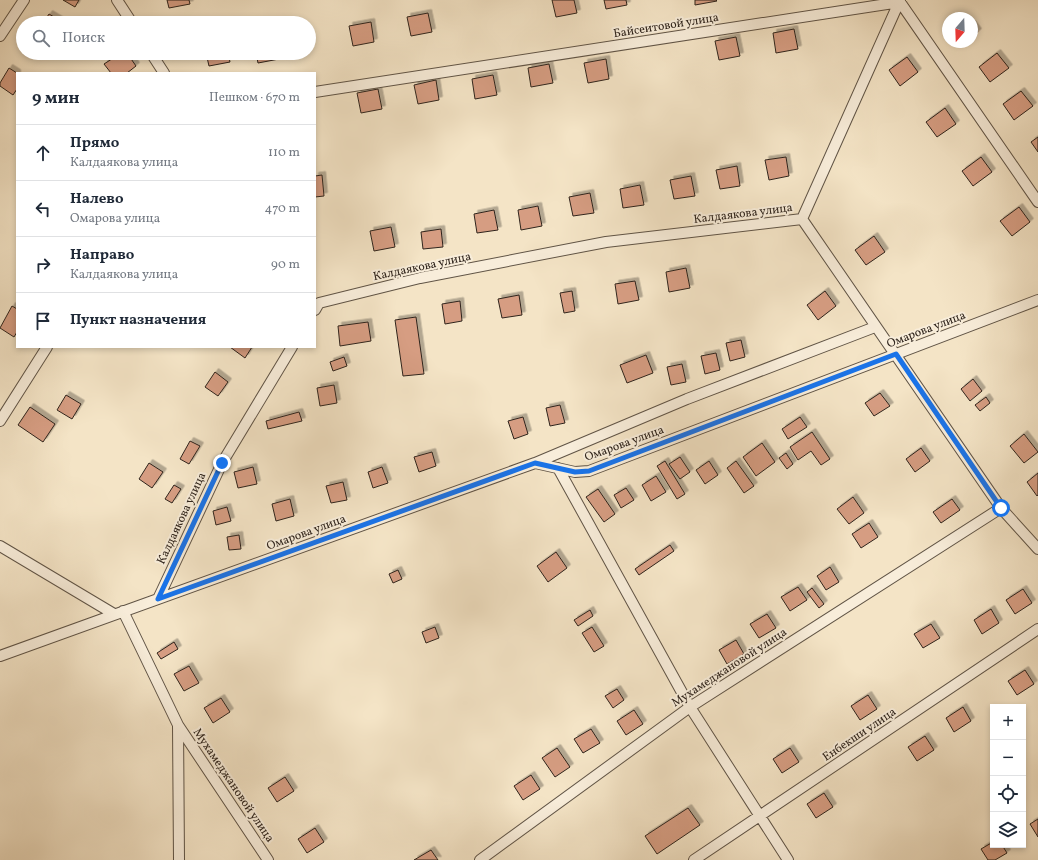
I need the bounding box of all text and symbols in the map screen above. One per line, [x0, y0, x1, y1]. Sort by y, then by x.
street label: Байсеитовой улица [612, 10, 720, 42]
north arrow [942, 12, 978, 48]
search box [16, 16, 316, 60]
icon: search [30, 27, 52, 49]
text: Поиск [62, 28, 105, 49]
text: 9 мин [32, 87, 80, 110]
text: Пешком · 670 m [209, 89, 300, 107]
text: Прямо [70, 133, 119, 154]
icon: ahead [32, 142, 54, 164]
text: 110 m [268, 144, 300, 162]
text: Калдаякова улица [70, 154, 178, 172]
text: Налево [70, 189, 124, 210]
icon: left [32, 198, 54, 220]
text: 470 m [265, 200, 300, 218]
street label: Калдаякова улица [693, 200, 794, 228]
text: Омарова улица [70, 210, 160, 228]
text: Направо [70, 245, 134, 266]
street label: Калдаякова улица [372, 249, 473, 285]
icon: right [32, 254, 54, 276]
text: 90 m [271, 256, 300, 274]
text: Калдаякова улица [70, 266, 178, 284]
street label: Омарова улица [885, 308, 968, 352]
icon: arrive [32, 310, 54, 332]
text: Пункт назначения [70, 310, 206, 331]
street label: Омарова улица [582, 422, 666, 466]
route end [213, 454, 231, 472]
street label: Калдаякова улица [154, 470, 210, 567]
route start [992, 499, 1010, 517]
street label: Омарова улица [264, 511, 348, 555]
street label: Мухамеджановой улица [669, 625, 790, 711]
street label: Енбекши улица [820, 704, 900, 765]
map controls [990, 704, 1026, 848]
button: + [990, 704, 1026, 740]
street label: Мухамеджановой улица [189, 725, 277, 846]
button: − [990, 740, 1026, 776]
button: locate [990, 776, 1026, 812]
button: layers [990, 812, 1026, 848]

